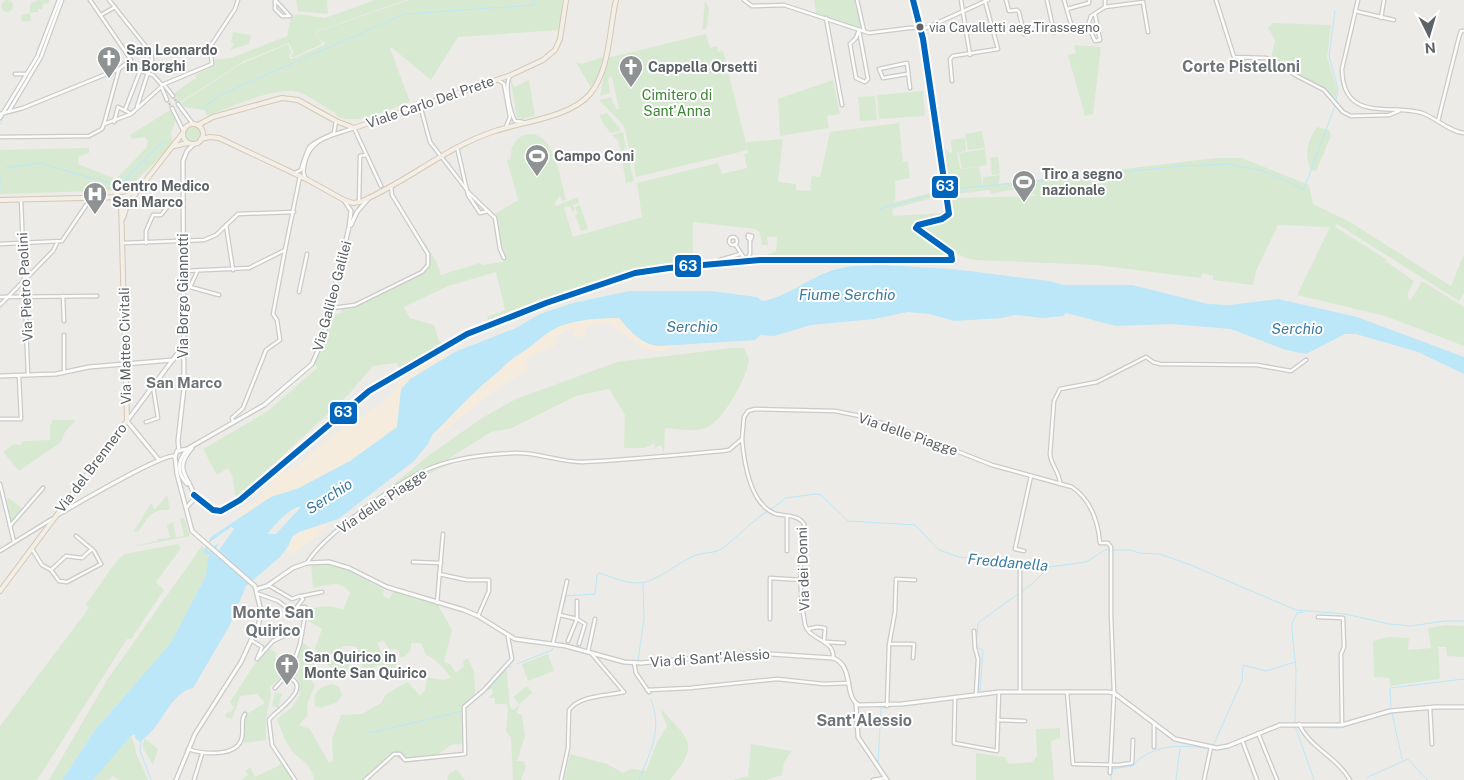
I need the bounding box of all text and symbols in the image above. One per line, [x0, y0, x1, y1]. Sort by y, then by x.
north arrow [1404, 10, 1454, 60]
place label: via Cavalletti aeg.Tirassegno [929, 20, 1100, 35]
marker: via Cavalletti aeg.Tirassegno [915, 22, 925, 32]
text: N [1424, 40, 1436, 56]
place label: San Leonardo in Borghi [126, 42, 218, 74]
church icon: San Leonardo in Borghi [96, 45, 122, 79]
church icon: Cappella Orsetti [618, 54, 644, 88]
district label: Corte Pistelloni [1182, 57, 1300, 76]
place label: Cappella Orsetti [648, 59, 757, 75]
street label: Viale Carlo Del Prete [364, 73, 496, 131]
park label: Cimitero di Sant'Anna [642, 87, 712, 119]
sports icon: Campo Coni [524, 143, 550, 177]
place label: Campo Coni [554, 148, 634, 164]
place label: Tiro a segno nazionale [1042, 166, 1123, 198]
sports icon: Tiro a segno nazionale [1011, 169, 1037, 203]
line badge: 63 [931, 175, 959, 199]
place label: Centro Medico San Marco [112, 178, 210, 210]
text: 63 [936, 178, 954, 194]
hospital icon: Centro Medico San Marco [82, 181, 108, 215]
street label: Via Pietro Paolini [14, 232, 36, 342]
street label: Via Borgo Giannotti [175, 233, 191, 359]
street label: Via Galileo Galilei [310, 239, 354, 353]
line badge: 63 [674, 254, 702, 278]
text: 63 [679, 258, 697, 274]
water label: Fiume Serchio [799, 286, 895, 303]
street label: Via Matteo Civitali [116, 287, 134, 405]
water label: Serchio [666, 318, 718, 335]
water label: Serchio [1271, 320, 1323, 337]
district label: San Marco [146, 374, 222, 391]
line badge: 63 [329, 401, 358, 425]
text: 63 [334, 404, 352, 420]
street label: Via delle Piagge [856, 409, 960, 459]
street label: Via del Brennero [52, 420, 130, 516]
street label: Via delle Piagge [334, 465, 430, 537]
water label: Serchio [303, 475, 355, 517]
street label: Via dei Donni [794, 527, 812, 611]
water label: Freddanella [967, 550, 1049, 574]
district label: Monte San Quirico [232, 603, 314, 640]
street label: Via di Sant'Alessio [650, 646, 770, 670]
place label: San Quirico in Monte San Quirico [304, 649, 427, 681]
church icon: San Quirico in Monte San Quirico [274, 652, 300, 686]
district label: Sant'Alessio [816, 711, 912, 730]

